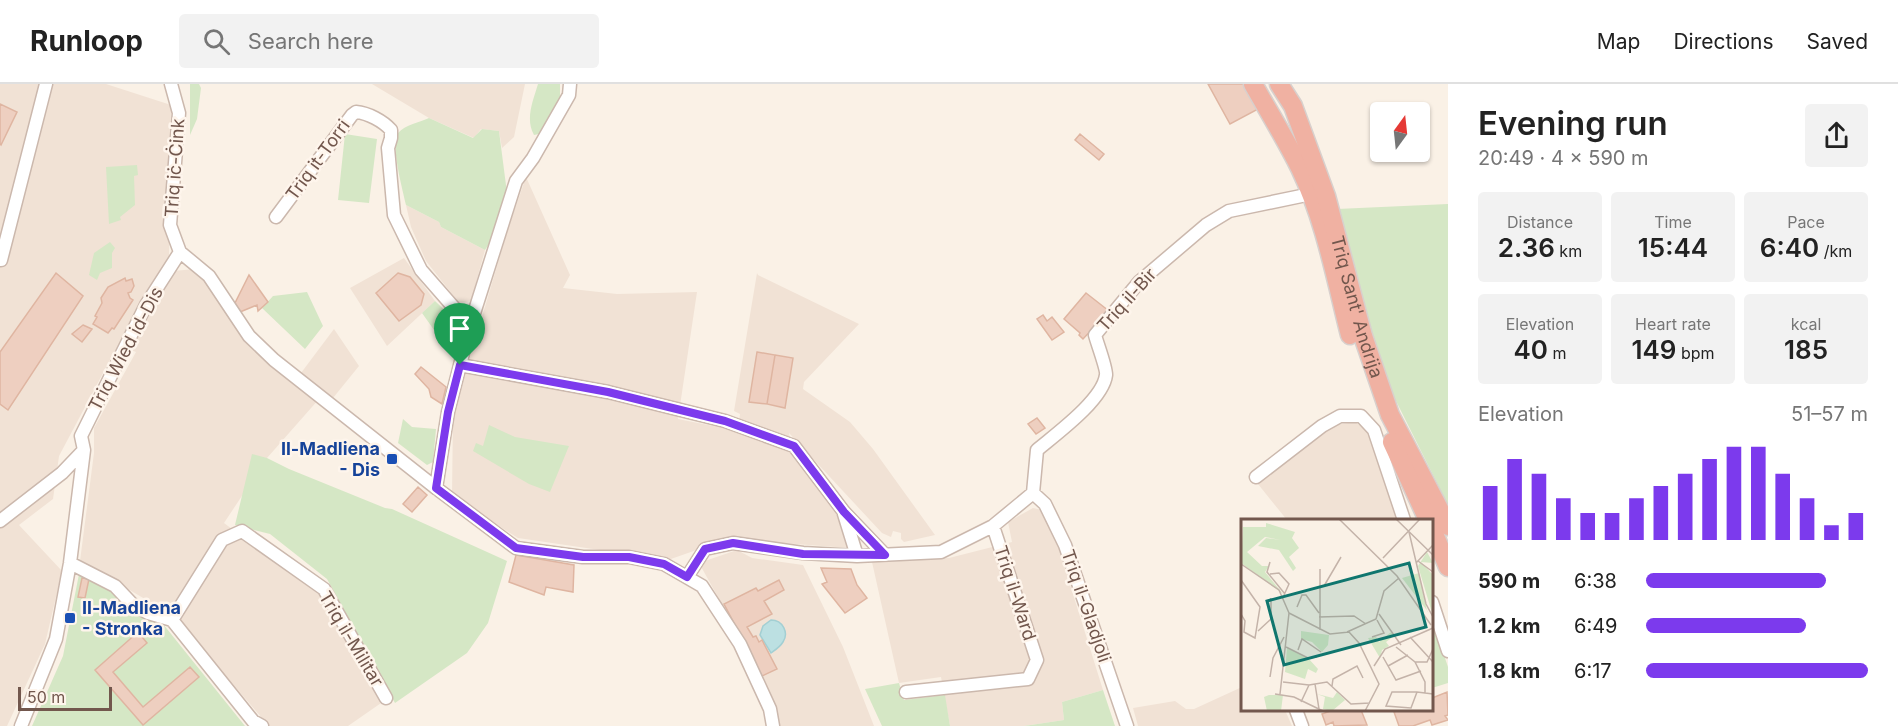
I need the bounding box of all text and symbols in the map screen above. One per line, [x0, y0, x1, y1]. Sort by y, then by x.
search box [179, 14, 599, 68]
text: Runloop [30, 24, 143, 58]
icon: search [200, 25, 233, 58]
text: Search here [248, 28, 374, 54]
text: Map [1597, 29, 1640, 54]
text: Directions [1673, 29, 1774, 54]
text: Saved [1807, 29, 1868, 54]
north arrow [1370, 102, 1430, 162]
map controls [1370, 102, 1430, 162]
text: Evening run [1478, 103, 1668, 143]
button: share [1805, 104, 1868, 167]
street label: Triq it-Torri [281, 115, 354, 204]
street label: Triq iċ-Ċink [160, 118, 188, 218]
text: 20:49 · 4 × 590 m [1478, 146, 1649, 170]
text: Distance [1507, 212, 1573, 232]
text: Time [1654, 212, 1692, 232]
text: Pace [1787, 212, 1825, 232]
text: 2.36 [1498, 232, 1555, 263]
text: 15:44 [1638, 232, 1708, 263]
text: 6:40 [1760, 232, 1819, 263]
street label: Triq Sant' Andrija [1327, 233, 1388, 381]
text: km [1555, 241, 1582, 261]
text: /km [1819, 241, 1852, 261]
street label: Triq il-Bir [1093, 263, 1161, 336]
street label: Triq Wied id-Dis [84, 283, 167, 414]
pin [434, 303, 485, 365]
icon: arrive [443, 312, 476, 345]
text: Elevation [1506, 314, 1574, 334]
text: Heart rate [1635, 314, 1711, 334]
text: kcal [1791, 314, 1821, 334]
text: 40 [1514, 334, 1548, 365]
text: 149 [1631, 334, 1676, 365]
text: 185 [1784, 334, 1828, 365]
text: m [1548, 343, 1566, 363]
text: bpm [1676, 343, 1715, 363]
text: Elevation [1478, 402, 1564, 426]
text: 51–57 m [1791, 402, 1868, 426]
place label: Il-Madliena - Dis [281, 438, 380, 480]
marker: Il-Madliena - Dis [385, 452, 399, 466]
inset map [1241, 519, 1433, 711]
street label: Triq il-Ward [990, 543, 1041, 643]
street label: Triq il-Gladjoli [1057, 547, 1116, 665]
text: 590 m [1478, 569, 1540, 593]
text: 6:38 [1574, 569, 1617, 593]
street label: Triq il-Militar [315, 587, 388, 690]
place label: Il-Madliena - Stronka [82, 597, 181, 639]
marker: Il-Madliena - Stronka [63, 611, 77, 625]
text: 1.2 km [1478, 614, 1541, 638]
text: 6:49 [1574, 614, 1618, 638]
text: 1.8 km [1478, 659, 1540, 683]
text: 6:17 [1574, 659, 1612, 683]
scale bar [18, 684, 112, 712]
text: 50 m [27, 687, 65, 707]

